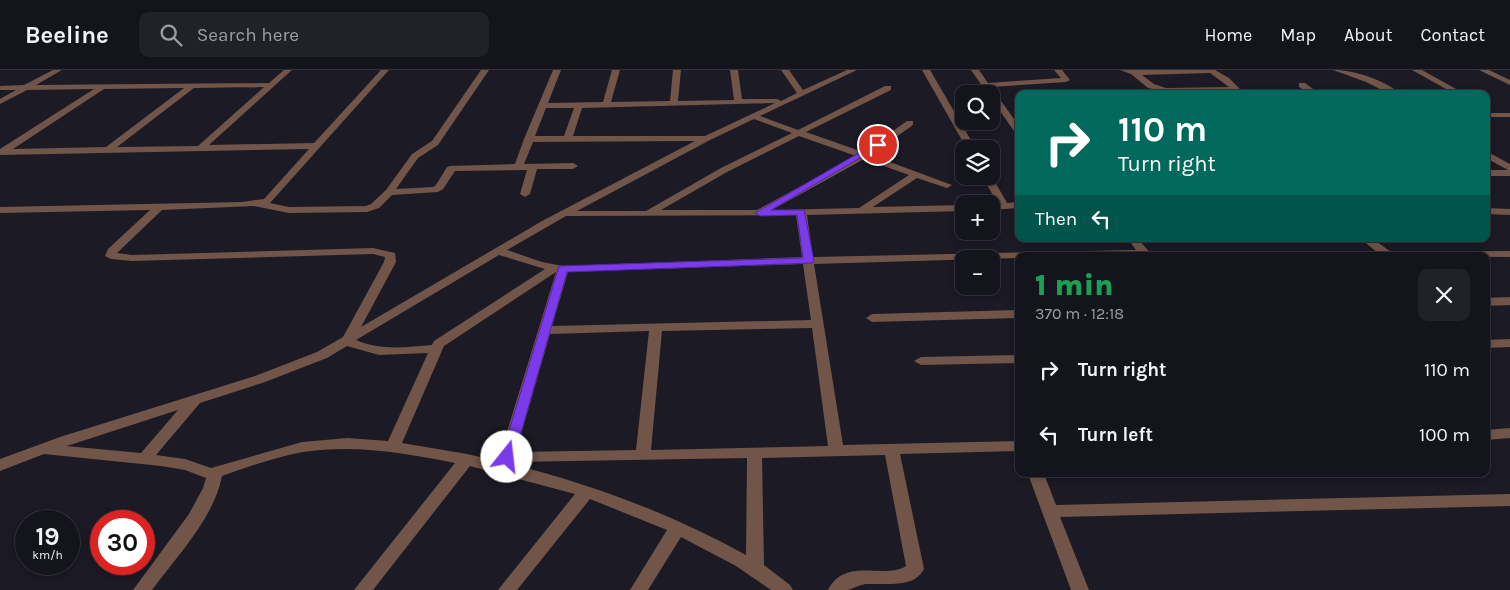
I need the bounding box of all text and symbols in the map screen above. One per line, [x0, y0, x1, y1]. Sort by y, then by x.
search box [139, 12, 489, 57]
text: Beeline [25, 21, 109, 49]
icon: search [157, 21, 185, 49]
text: Search here [197, 24, 299, 46]
text: Home [1204, 24, 1252, 46]
text: Map [1280, 24, 1316, 46]
text: About [1344, 24, 1393, 46]
text: Contact [1421, 24, 1485, 46]
map controls [955, 85, 1000, 295]
button: search [955, 85, 1000, 130]
text: 110 m [1118, 109, 1207, 150]
icon: right [1035, 110, 1100, 175]
pin [857, 124, 899, 166]
icon: arrive [864, 131, 892, 159]
button: layers [955, 140, 1000, 185]
text: Turn right [1118, 151, 1216, 177]
button: + [955, 195, 1000, 240]
icon: left [1087, 205, 1115, 233]
text: Then [1035, 208, 1077, 230]
button: − [955, 250, 1000, 295]
text: 1 min [1035, 267, 1114, 303]
button: close [1418, 269, 1470, 321]
text: 370 m · 12:18 [1035, 304, 1124, 323]
icon: right [1035, 356, 1063, 384]
text: Turn right [1078, 359, 1167, 381]
text: 110 m [1424, 359, 1470, 381]
icon: left [1035, 421, 1063, 449]
text: Turn left [1078, 424, 1153, 446]
text: 100 m [1419, 424, 1470, 446]
position arrow [480, 430, 532, 482]
speed limit sign: 30 [90, 510, 155, 575]
text: 19 [35, 522, 60, 551]
text: km/h [32, 548, 63, 562]

